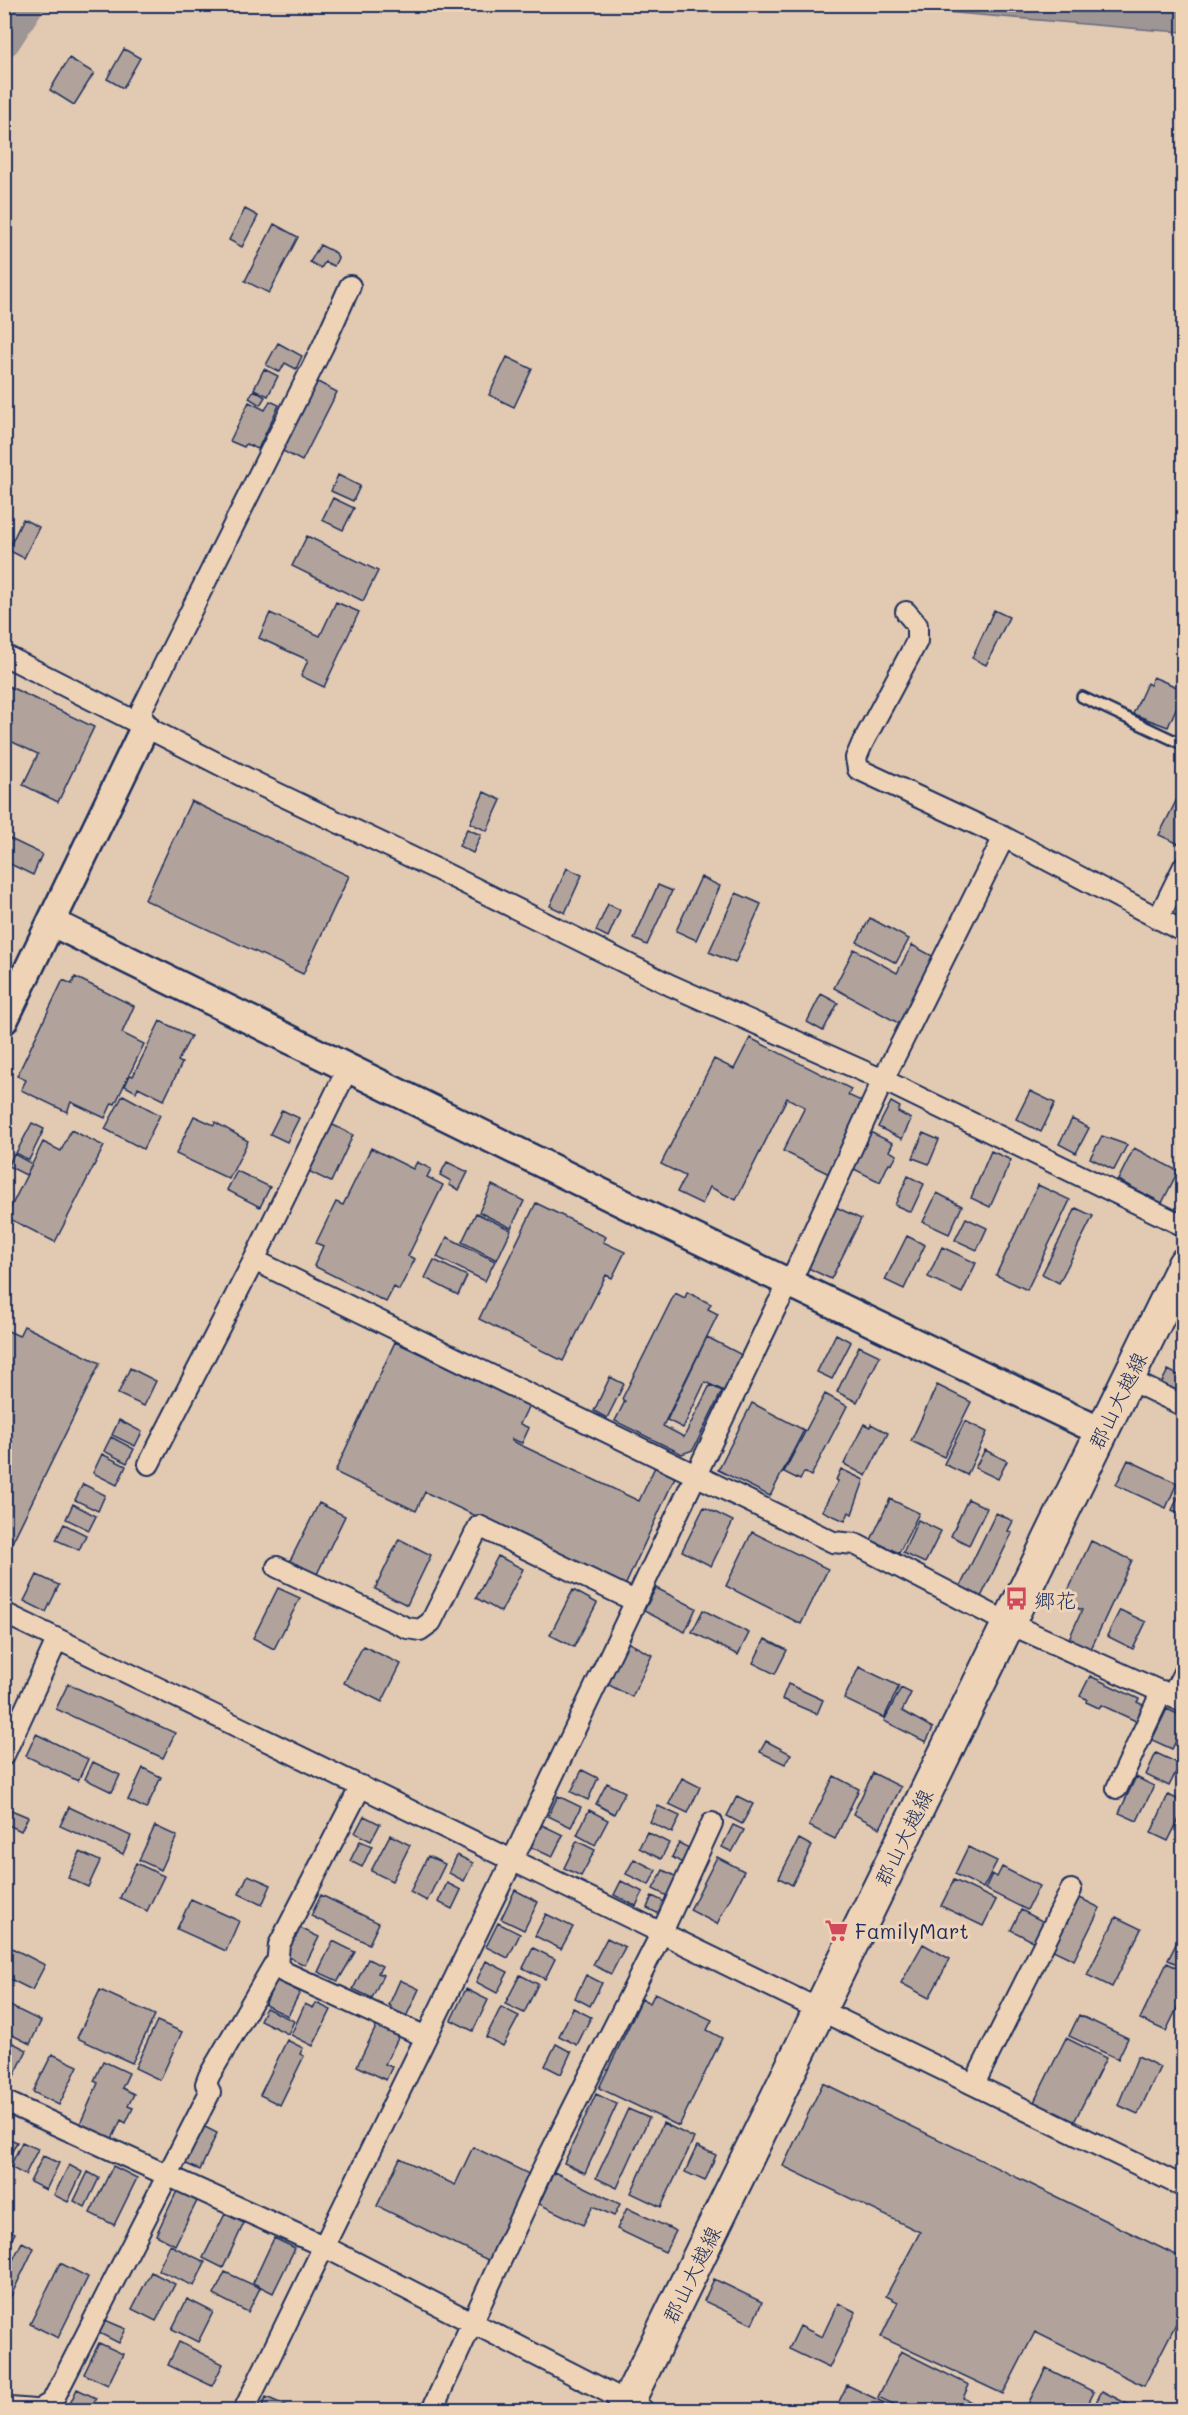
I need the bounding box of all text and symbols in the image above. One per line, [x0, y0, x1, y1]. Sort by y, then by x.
street label: 郡山大越線 [1082, 1347, 1152, 1453]
bus stop icon: 郷花 [1003, 1586, 1029, 1612]
place label: 郷花 [1034, 1586, 1076, 1613]
street label: 郡山大越線 [868, 1784, 938, 1890]
supermarket icon: FamilyMart [824, 1917, 850, 1943]
place label: FamilyMart [855, 1917, 969, 1944]
street label: 郡山大越線 [656, 2221, 726, 2327]

